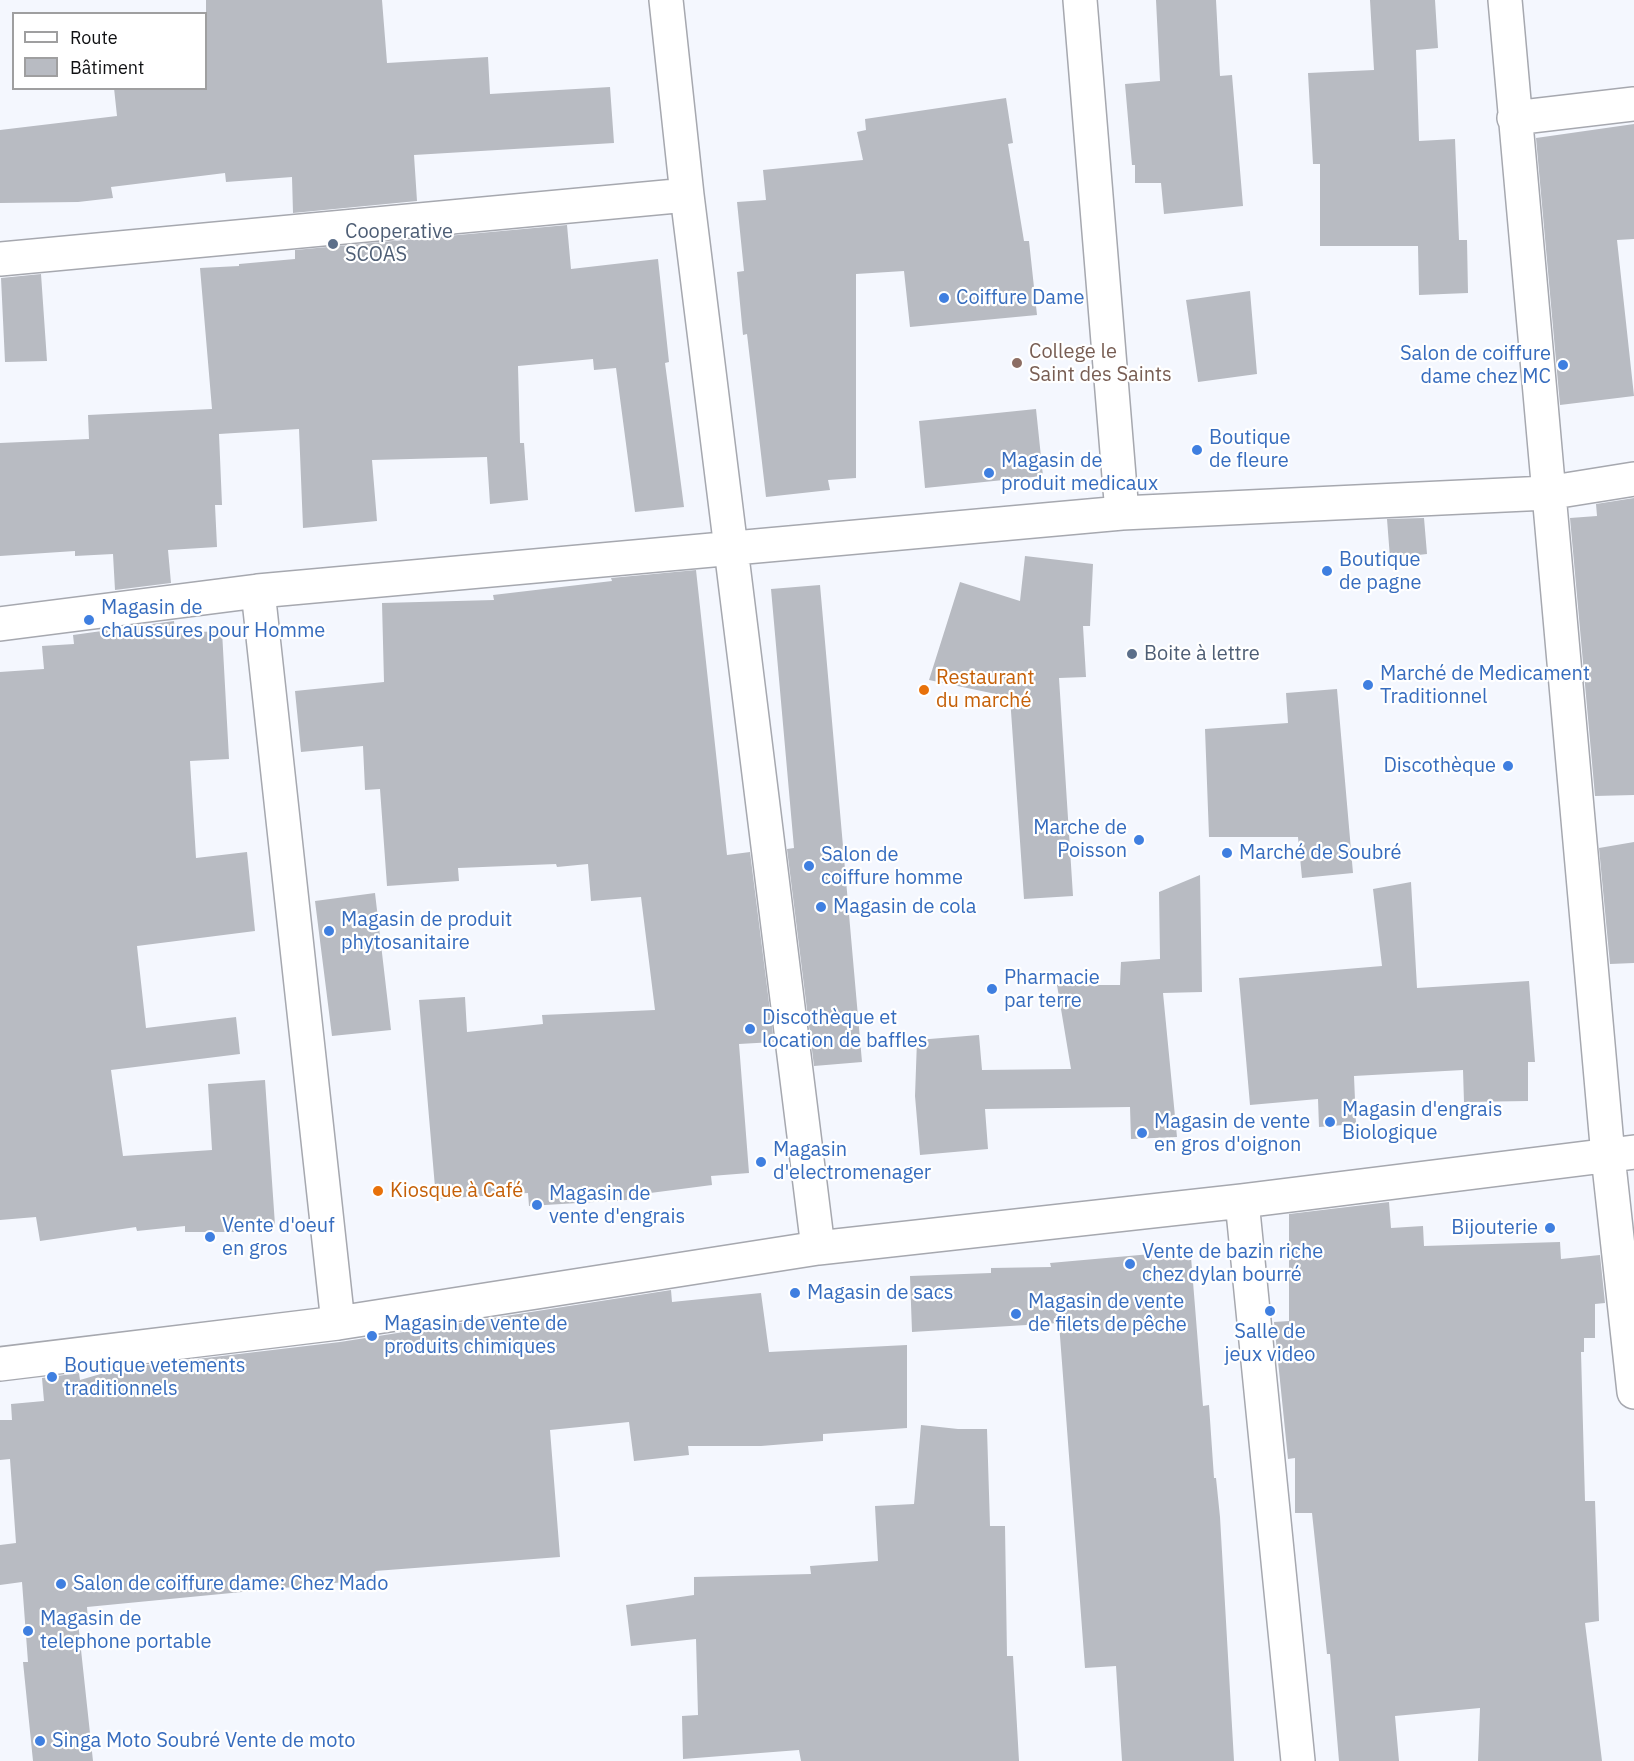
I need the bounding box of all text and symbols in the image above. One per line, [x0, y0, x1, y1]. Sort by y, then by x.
legend [12, 12, 207, 90]
text: Route [70, 26, 118, 49]
text: Bâtiment [70, 56, 144, 79]
place label: Cooperative SCOAS [345, 220, 453, 267]
marker: Cooperative SCOAS [326, 237, 340, 251]
place label: Coiffure Dame [956, 286, 1084, 310]
marker: Coiffure Dame [937, 291, 951, 305]
place label: College le Saint des Saints [1029, 340, 1172, 387]
place label: Salon de coiffure dame chez MC [1400, 342, 1551, 389]
marker: College le Saint des Saints [1010, 356, 1024, 370]
marker: Salon de coiffure dame chez MC [1556, 358, 1570, 372]
place label: Boutique de fleure [1209, 426, 1291, 473]
marker: Boutique de fleure [1190, 443, 1204, 457]
place label: Magasin de produit medicaux [1001, 449, 1158, 496]
marker: Magasin de produit medicaux [982, 466, 996, 480]
place label: Boutique de pagne [1339, 548, 1421, 595]
marker: Boutique de pagne [1320, 564, 1334, 578]
place label: Magasin de chaussures pour Homme [101, 596, 325, 643]
marker: Magasin de chaussures pour Homme [82, 613, 96, 627]
place label: Boite à lettre [1144, 642, 1260, 666]
marker: Boite à lettre [1125, 647, 1139, 661]
place label: Marché de Medicament Traditionnel [1380, 662, 1590, 709]
place label: Restaurant du marché [936, 666, 1034, 713]
marker: Marché de Medicament Traditionnel [1361, 678, 1375, 692]
marker: Restaurant du marché [917, 683, 931, 697]
place label: Discothèque [1383, 754, 1496, 778]
marker: Discothèque [1501, 759, 1515, 773]
place label: Marche de Poisson [1033, 816, 1127, 863]
marker: Marche de Poisson [1132, 833, 1146, 847]
place label: Marché de Soubré [1239, 841, 1402, 865]
place label: Salon de coiffure homme [821, 843, 963, 890]
marker: Marché de Soubré [1220, 846, 1234, 860]
marker: Salon de coiffure homme [802, 859, 816, 873]
place label: Magasin de cola [833, 895, 976, 919]
marker: Magasin de cola [814, 900, 828, 914]
place label: Magasin de produit phytosanitaire [341, 908, 512, 955]
marker: Magasin de produit phytosanitaire [322, 924, 336, 938]
place label: Pharmacie par terre [1004, 966, 1100, 1013]
marker: Pharmacie par terre [985, 982, 999, 996]
place label: Discothèque et location de baffles [762, 1006, 927, 1053]
marker: Discothèque et location de baffles [743, 1022, 757, 1036]
place label: Magasin d'engrais Biologique [1342, 1098, 1503, 1145]
place label: Magasin de vente en gros d'oignon [1154, 1110, 1310, 1157]
marker: Magasin d'engrais Biologique [1323, 1115, 1337, 1129]
marker: Magasin de vente en gros d'oignon [1135, 1126, 1149, 1140]
place label: Magasin d'electromenager [773, 1138, 931, 1185]
marker: Magasin d'electromenager [754, 1155, 768, 1169]
place label: Kiosque à Café [390, 1179, 523, 1203]
place label: Magasin de vente d'engrais [549, 1182, 685, 1229]
marker: Kiosque à Café [371, 1184, 385, 1198]
marker: Magasin de vente d'engrais [530, 1198, 544, 1212]
place label: Vente d'oeuf en gros [222, 1214, 335, 1261]
place label: Bijouterie [1451, 1216, 1538, 1240]
marker: Bijouterie [1543, 1221, 1557, 1235]
marker: Vente d'oeuf en gros [203, 1230, 217, 1244]
place label: Vente de bazin riche chez dylan bourré [1142, 1240, 1323, 1287]
marker: Vente de bazin riche chez dylan bourré [1123, 1257, 1137, 1271]
place label: Magasin de sacs [807, 1281, 953, 1305]
marker: Magasin de sacs [788, 1286, 802, 1300]
place label: Magasin de vente de filets de pêche [1028, 1290, 1187, 1337]
marker: Salle de jeux video [1263, 1304, 1277, 1318]
marker: Magasin de vente de filets de pêche [1009, 1307, 1023, 1321]
place label: Magasin de vente de produits chimiques [384, 1312, 567, 1359]
place label: Salle de jeux video [1225, 1320, 1315, 1367]
marker: Magasin de vente de produits chimiques [365, 1329, 379, 1343]
place label: Boutique vetements traditionnels [64, 1354, 245, 1401]
marker: Boutique vetements traditionnels [45, 1370, 59, 1384]
place label: Salon de coiffure dame: Chez Mado [73, 1572, 388, 1596]
marker: Salon de coiffure dame: Chez Mado [54, 1577, 68, 1591]
place label: Magasin de telephone portable [40, 1607, 211, 1654]
marker: Magasin de telephone portable [21, 1624, 35, 1638]
place label: Singa Moto Soubré Vente de moto [52, 1729, 356, 1753]
marker: Singa Moto Soubré Vente de moto [33, 1734, 47, 1748]

